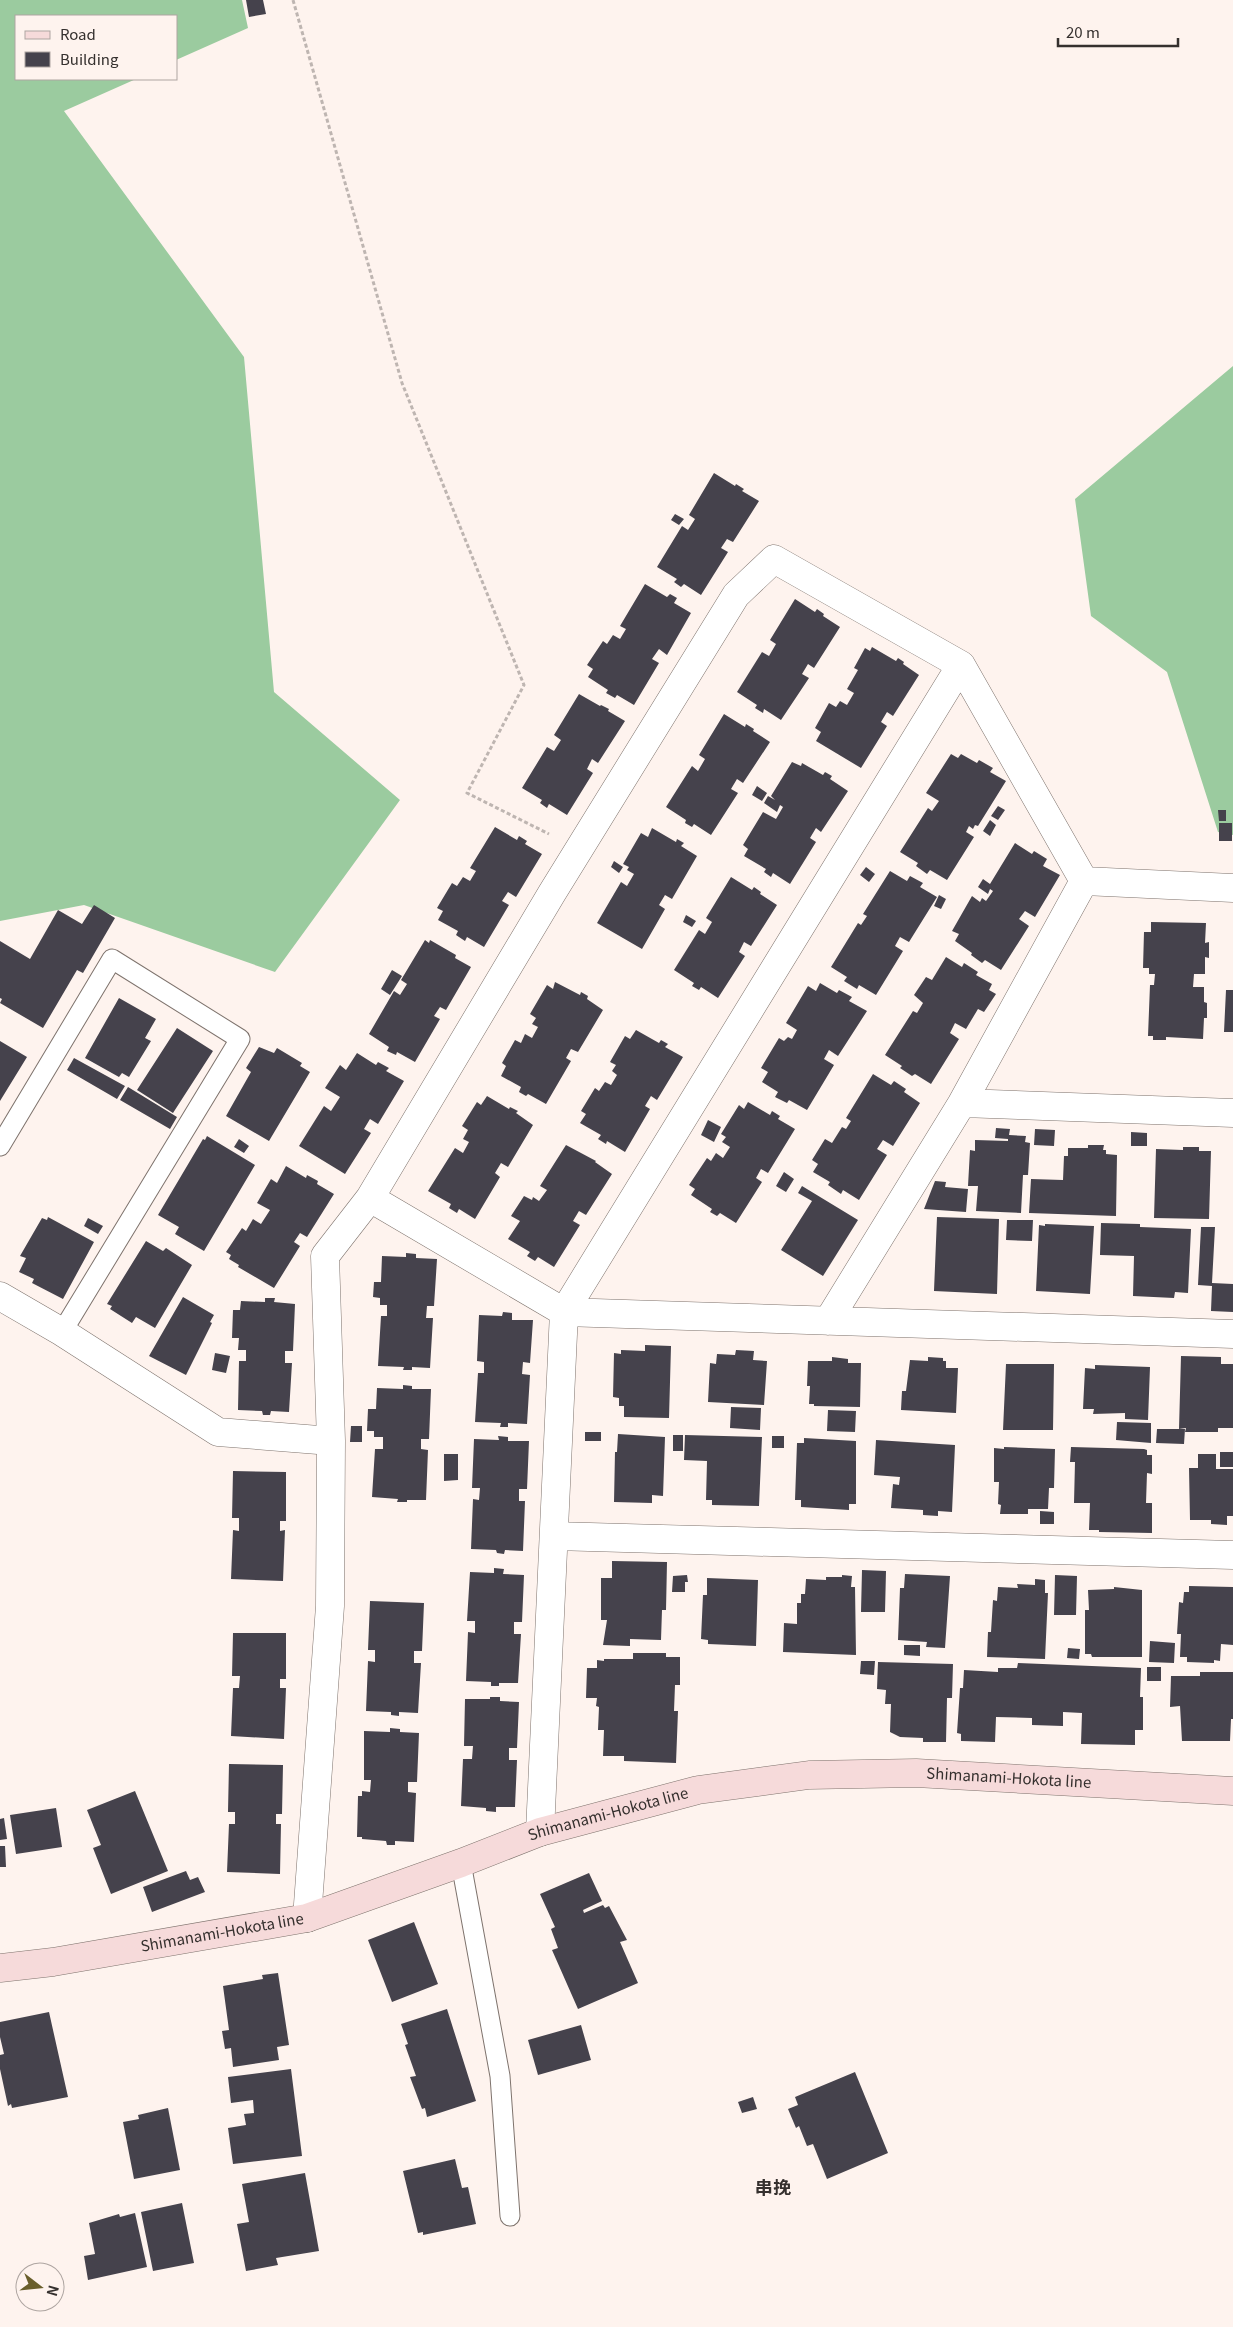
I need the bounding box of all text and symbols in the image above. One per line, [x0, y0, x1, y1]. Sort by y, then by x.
legend [15, 15, 178, 80]
scale bar [1058, 15, 1178, 47]
text: 20 m [1066, 21, 1100, 42]
text: Road [60, 23, 96, 44]
text: Building [60, 48, 119, 69]
street label: Shimanami-Hokota line [926, 1762, 1092, 1792]
street label: Shimanami-Hokota line [524, 1781, 690, 1845]
street label: Shimanami-Hokota line [139, 1907, 305, 1956]
district label: 串挽 [755, 2173, 791, 2199]
north arrow [15, 2262, 65, 2312]
text: N [42, 2283, 65, 2299]

